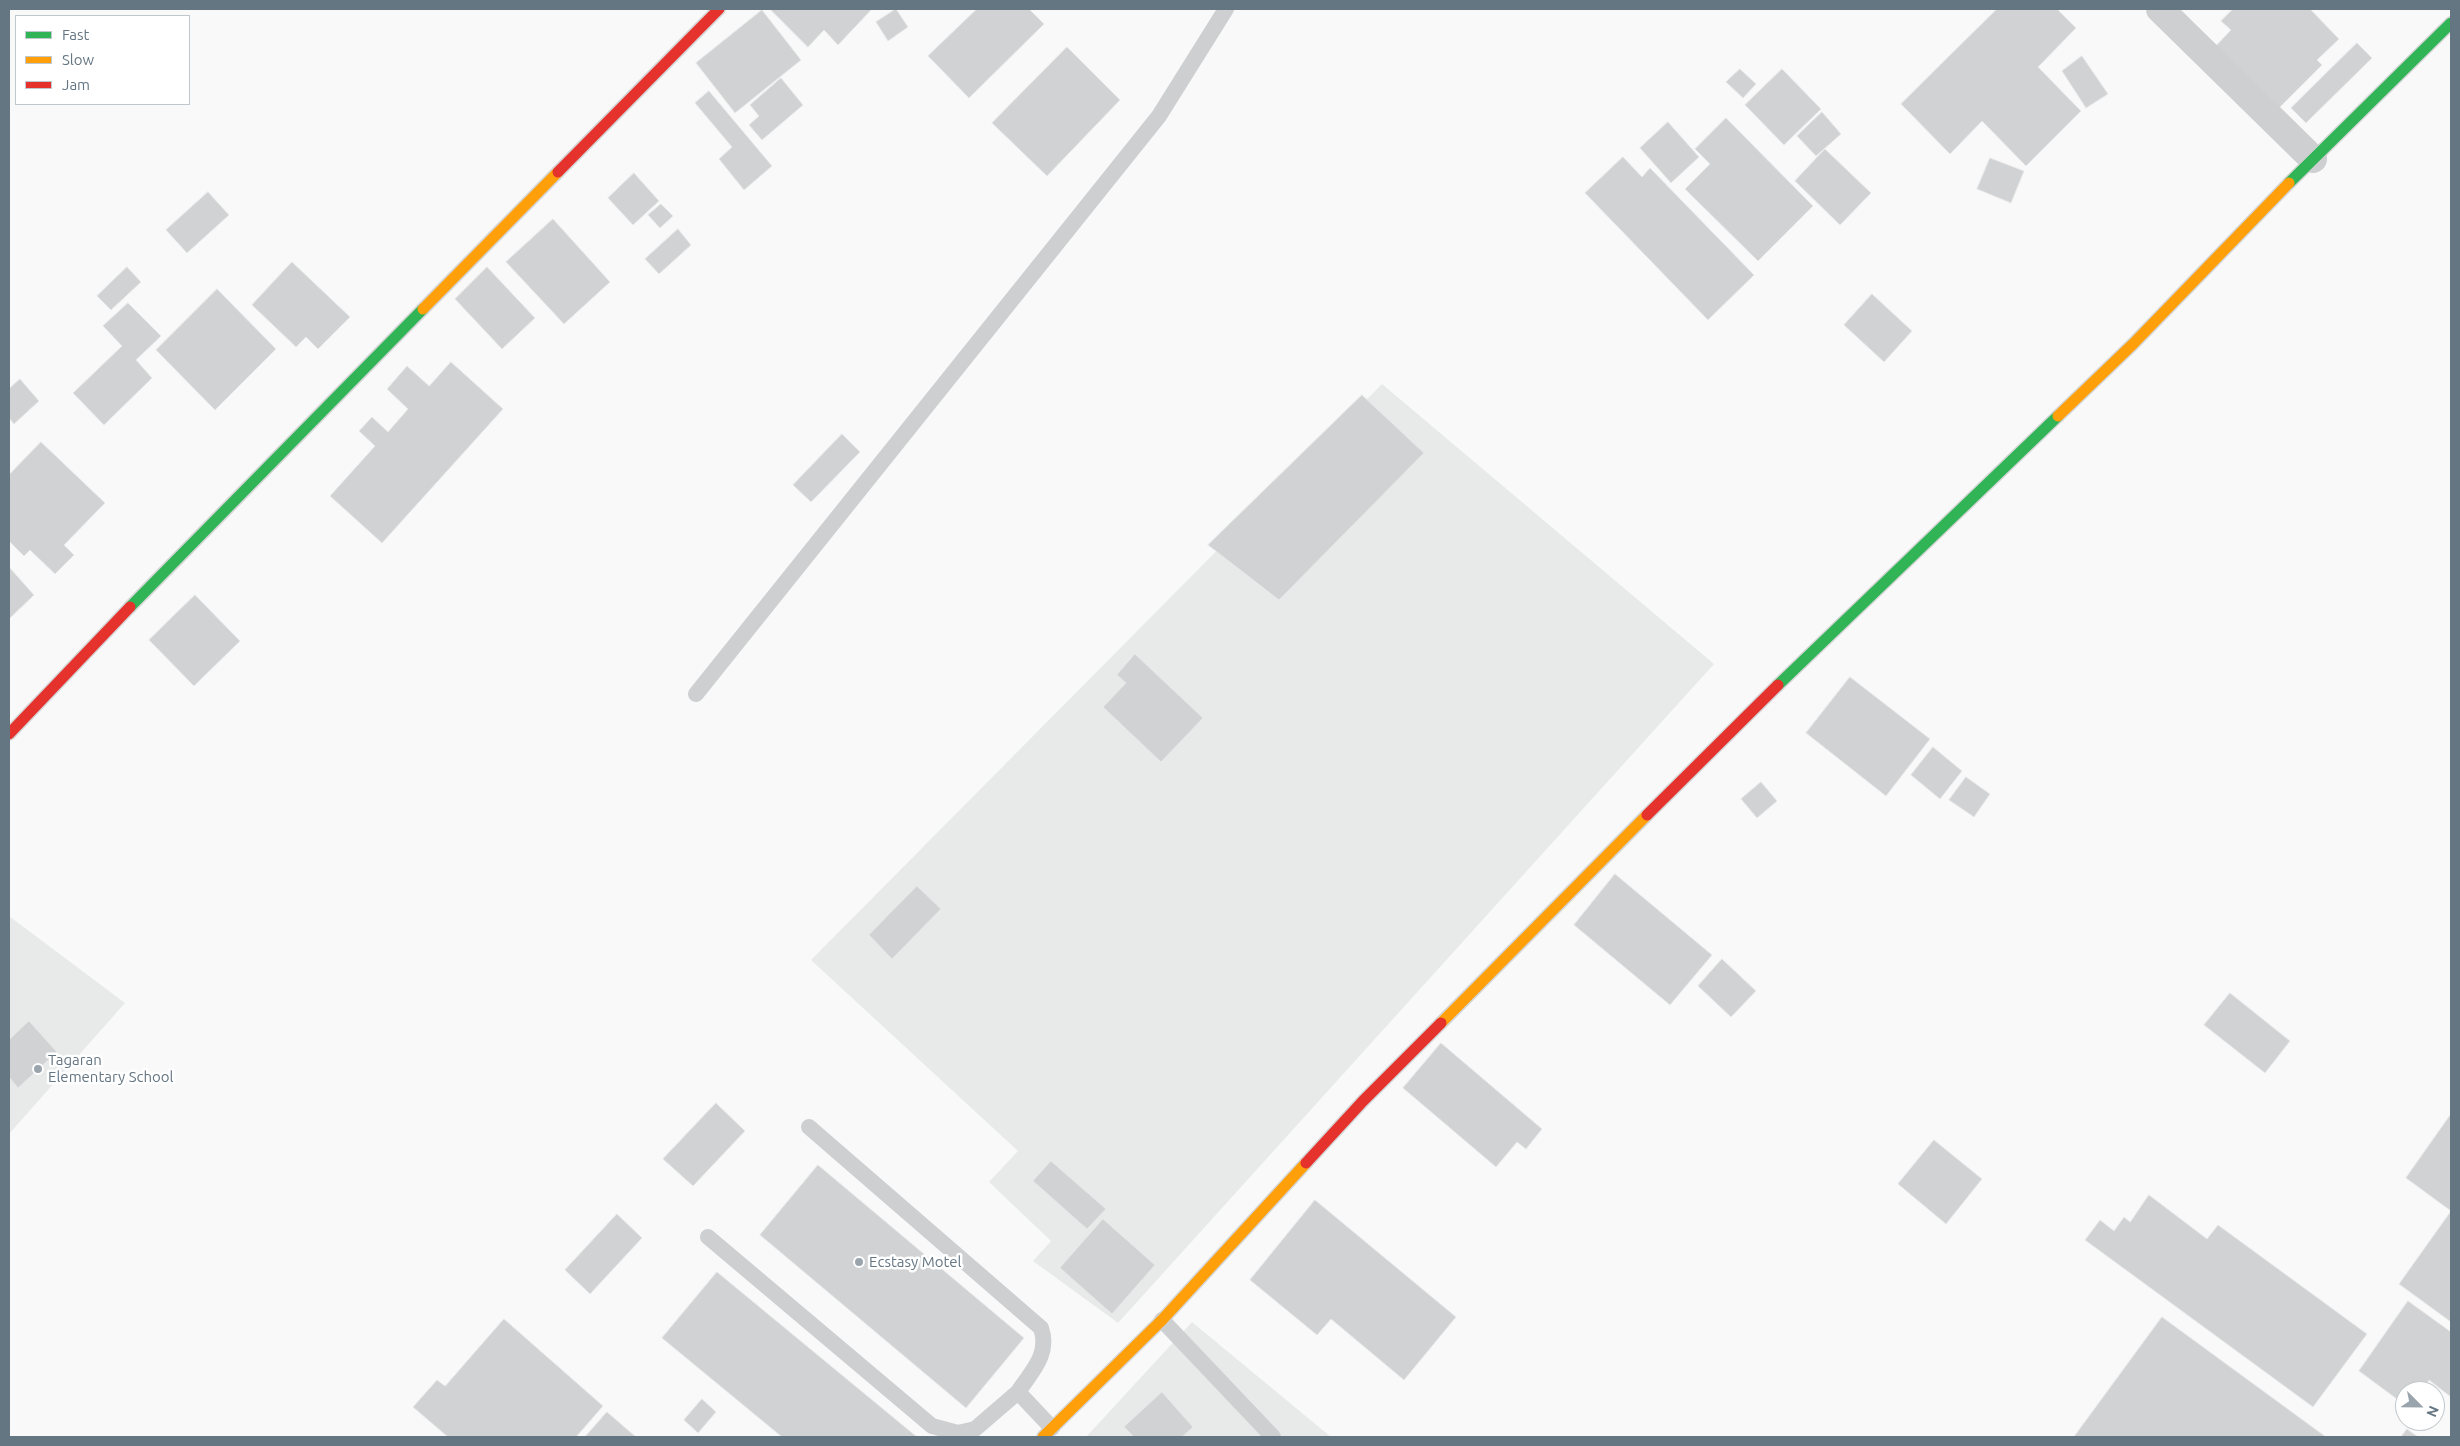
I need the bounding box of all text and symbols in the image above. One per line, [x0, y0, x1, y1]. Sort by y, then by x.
legend [15, 15, 190, 105]
text: Fast [62, 26, 89, 43]
text: Slow [62, 51, 94, 68]
text: Jam [62, 76, 90, 93]
place label: Tagaran Elementary School [48, 1051, 174, 1086]
marker: Tagaran Elementary School [32, 1063, 44, 1075]
place label: Ecstasy Motel [869, 1253, 962, 1271]
marker: Ecstasy Motel [853, 1256, 865, 1268]
north arrow [2395, 1381, 2445, 1431]
text: N [2423, 1404, 2442, 1419]

